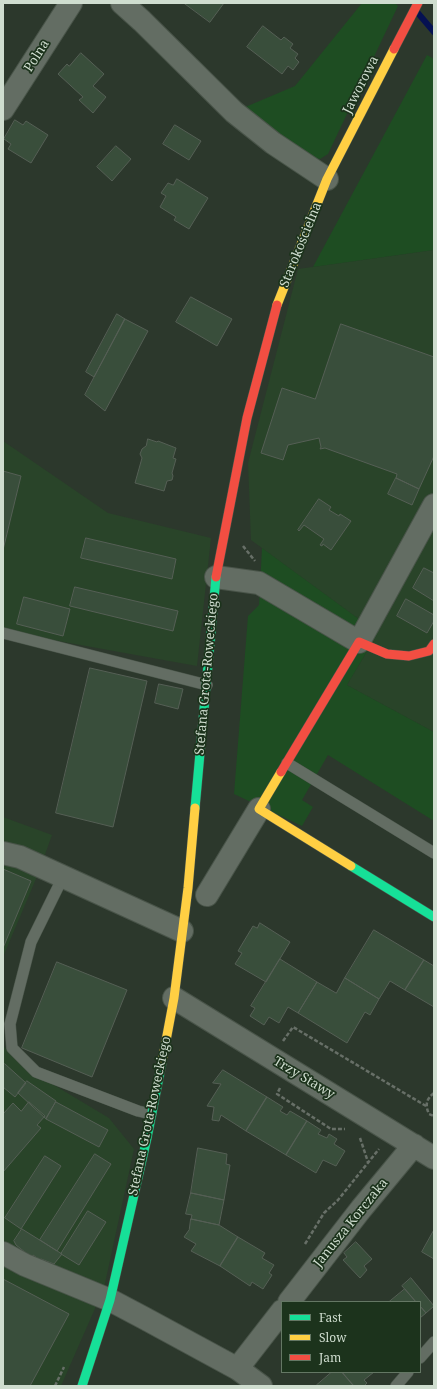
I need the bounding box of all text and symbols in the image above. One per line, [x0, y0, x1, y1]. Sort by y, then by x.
street label: Polna [21, 37, 53, 75]
street label: Jaworowa [340, 53, 382, 117]
street label: Starokościelna [277, 200, 325, 290]
street label: Stefana Grota-Roweckiego [192, 592, 222, 756]
street label: Stefana Grota-Roweckiego [125, 1035, 175, 1197]
street label: Trzy Stawy [270, 1054, 338, 1102]
street label: Janusza Korczaka [310, 1176, 392, 1270]
legend [281, 1301, 421, 1373]
text: Fast [319, 1309, 342, 1326]
text: Slow [319, 1329, 347, 1346]
text: Jam [319, 1349, 341, 1366]

